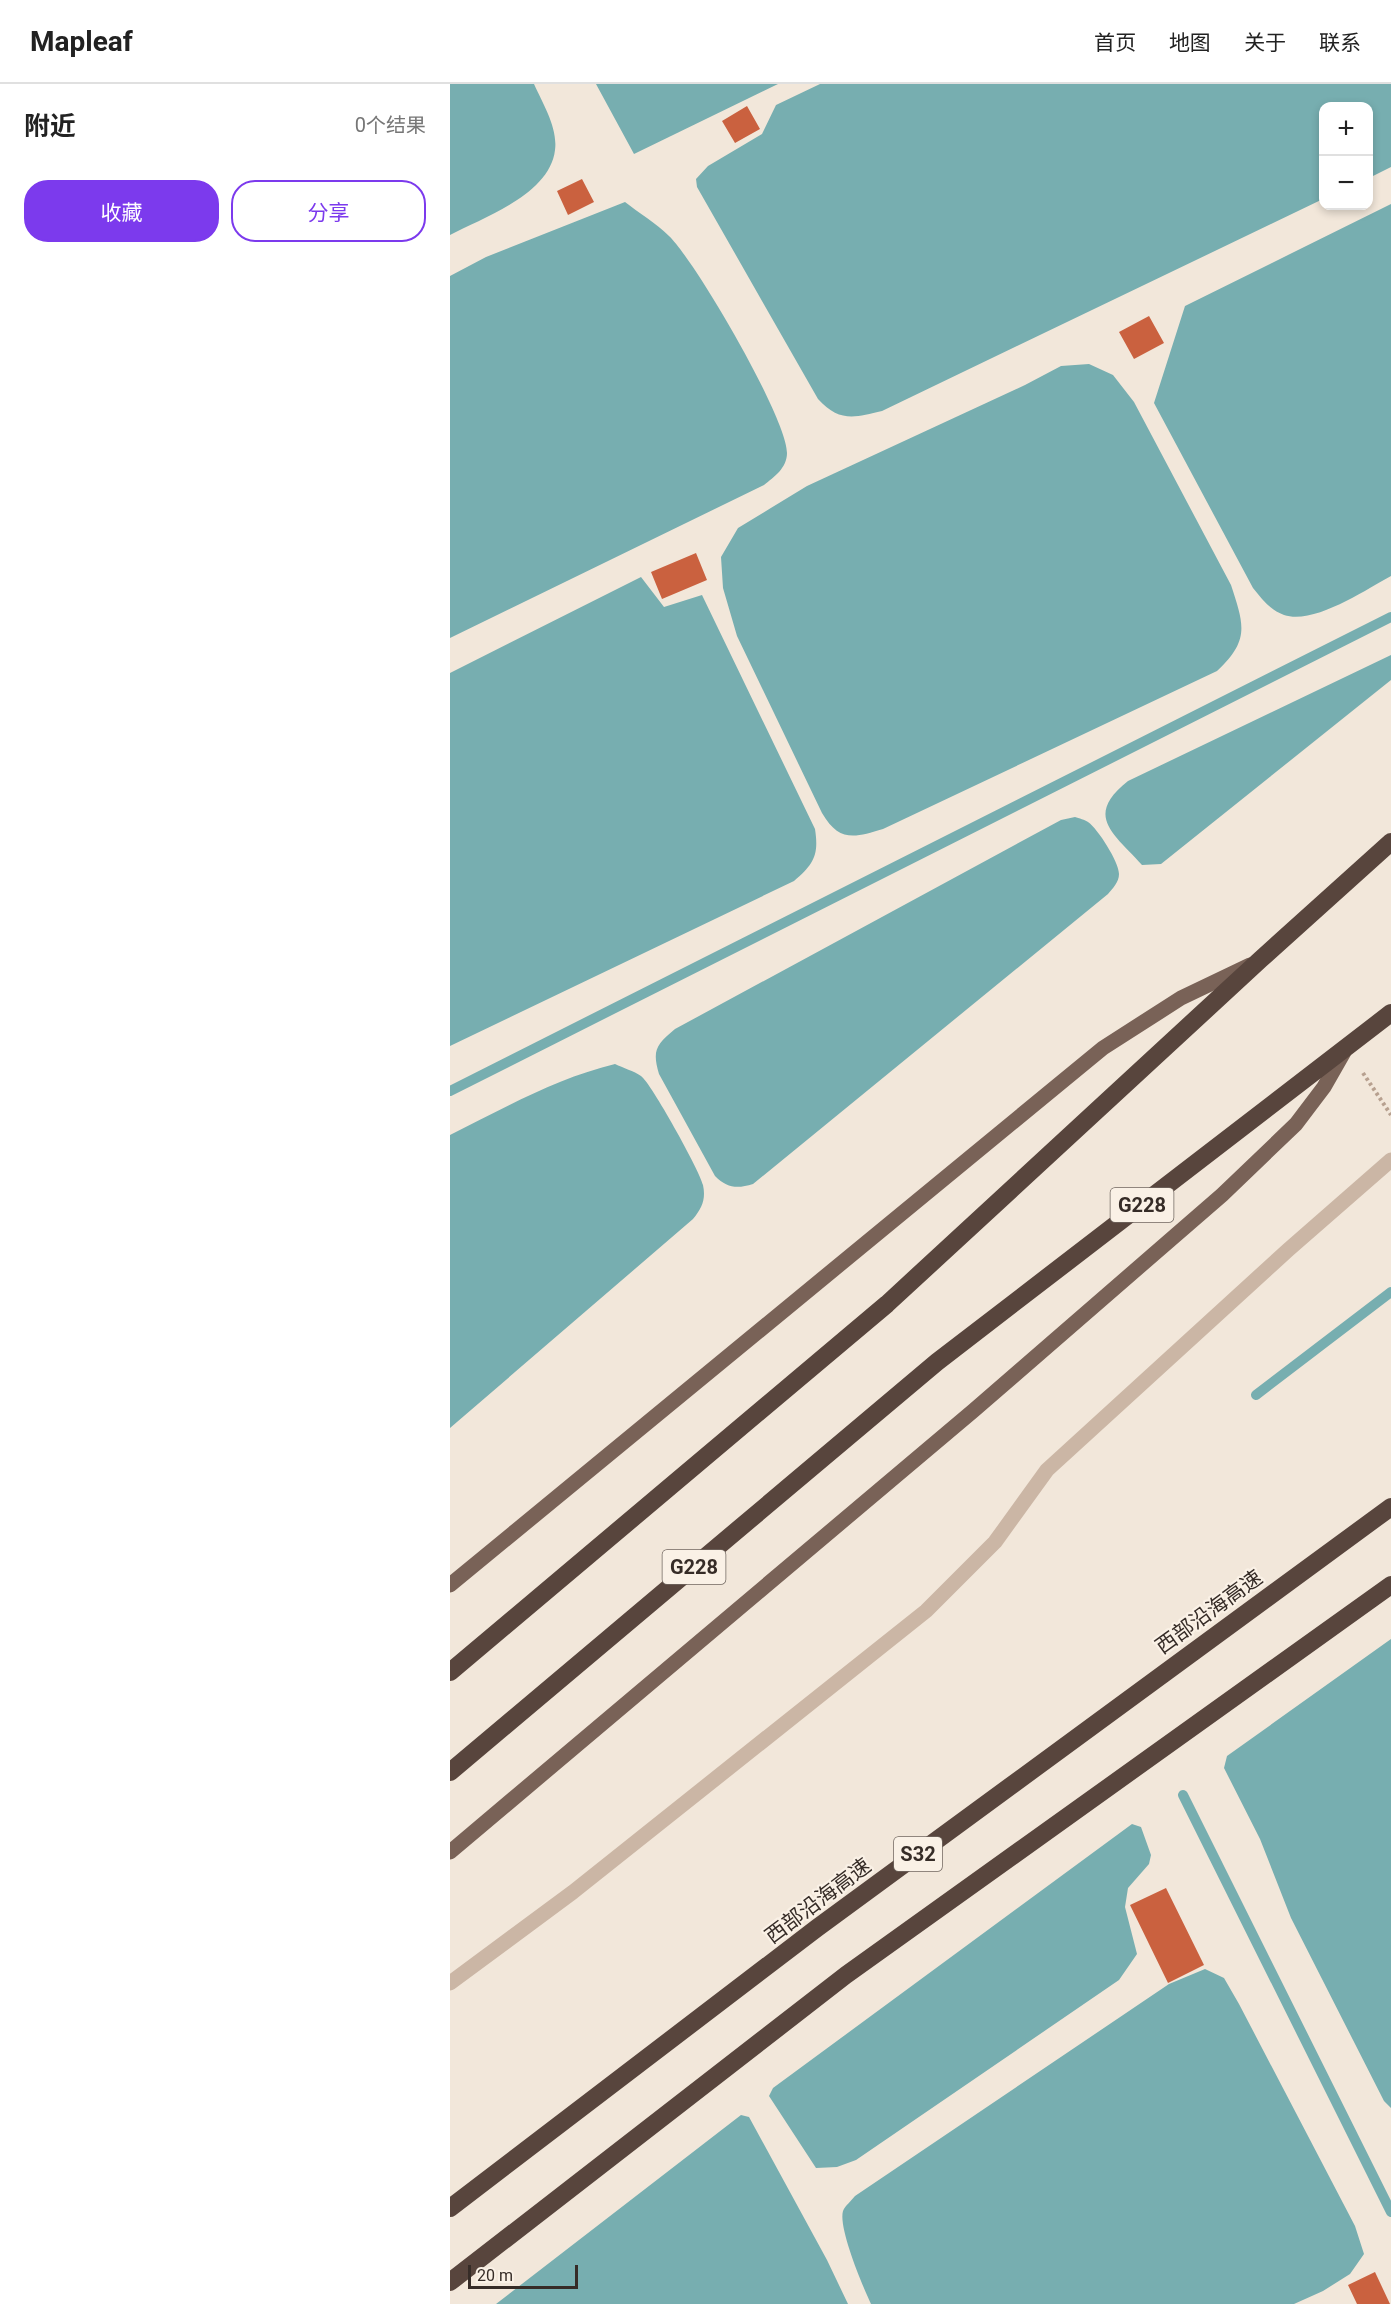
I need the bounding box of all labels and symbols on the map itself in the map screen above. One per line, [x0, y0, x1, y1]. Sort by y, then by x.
road number: G228 [1110, 1188, 1174, 1222]
road number: G228 [662, 1550, 726, 1584]
street label: 西部沿海高速 [1151, 1565, 1267, 1659]
road number: S32 [894, 1837, 942, 1871]
street label: 西部沿海高速 [760, 1854, 876, 1948]
scale bar [468, 2262, 578, 2290]

